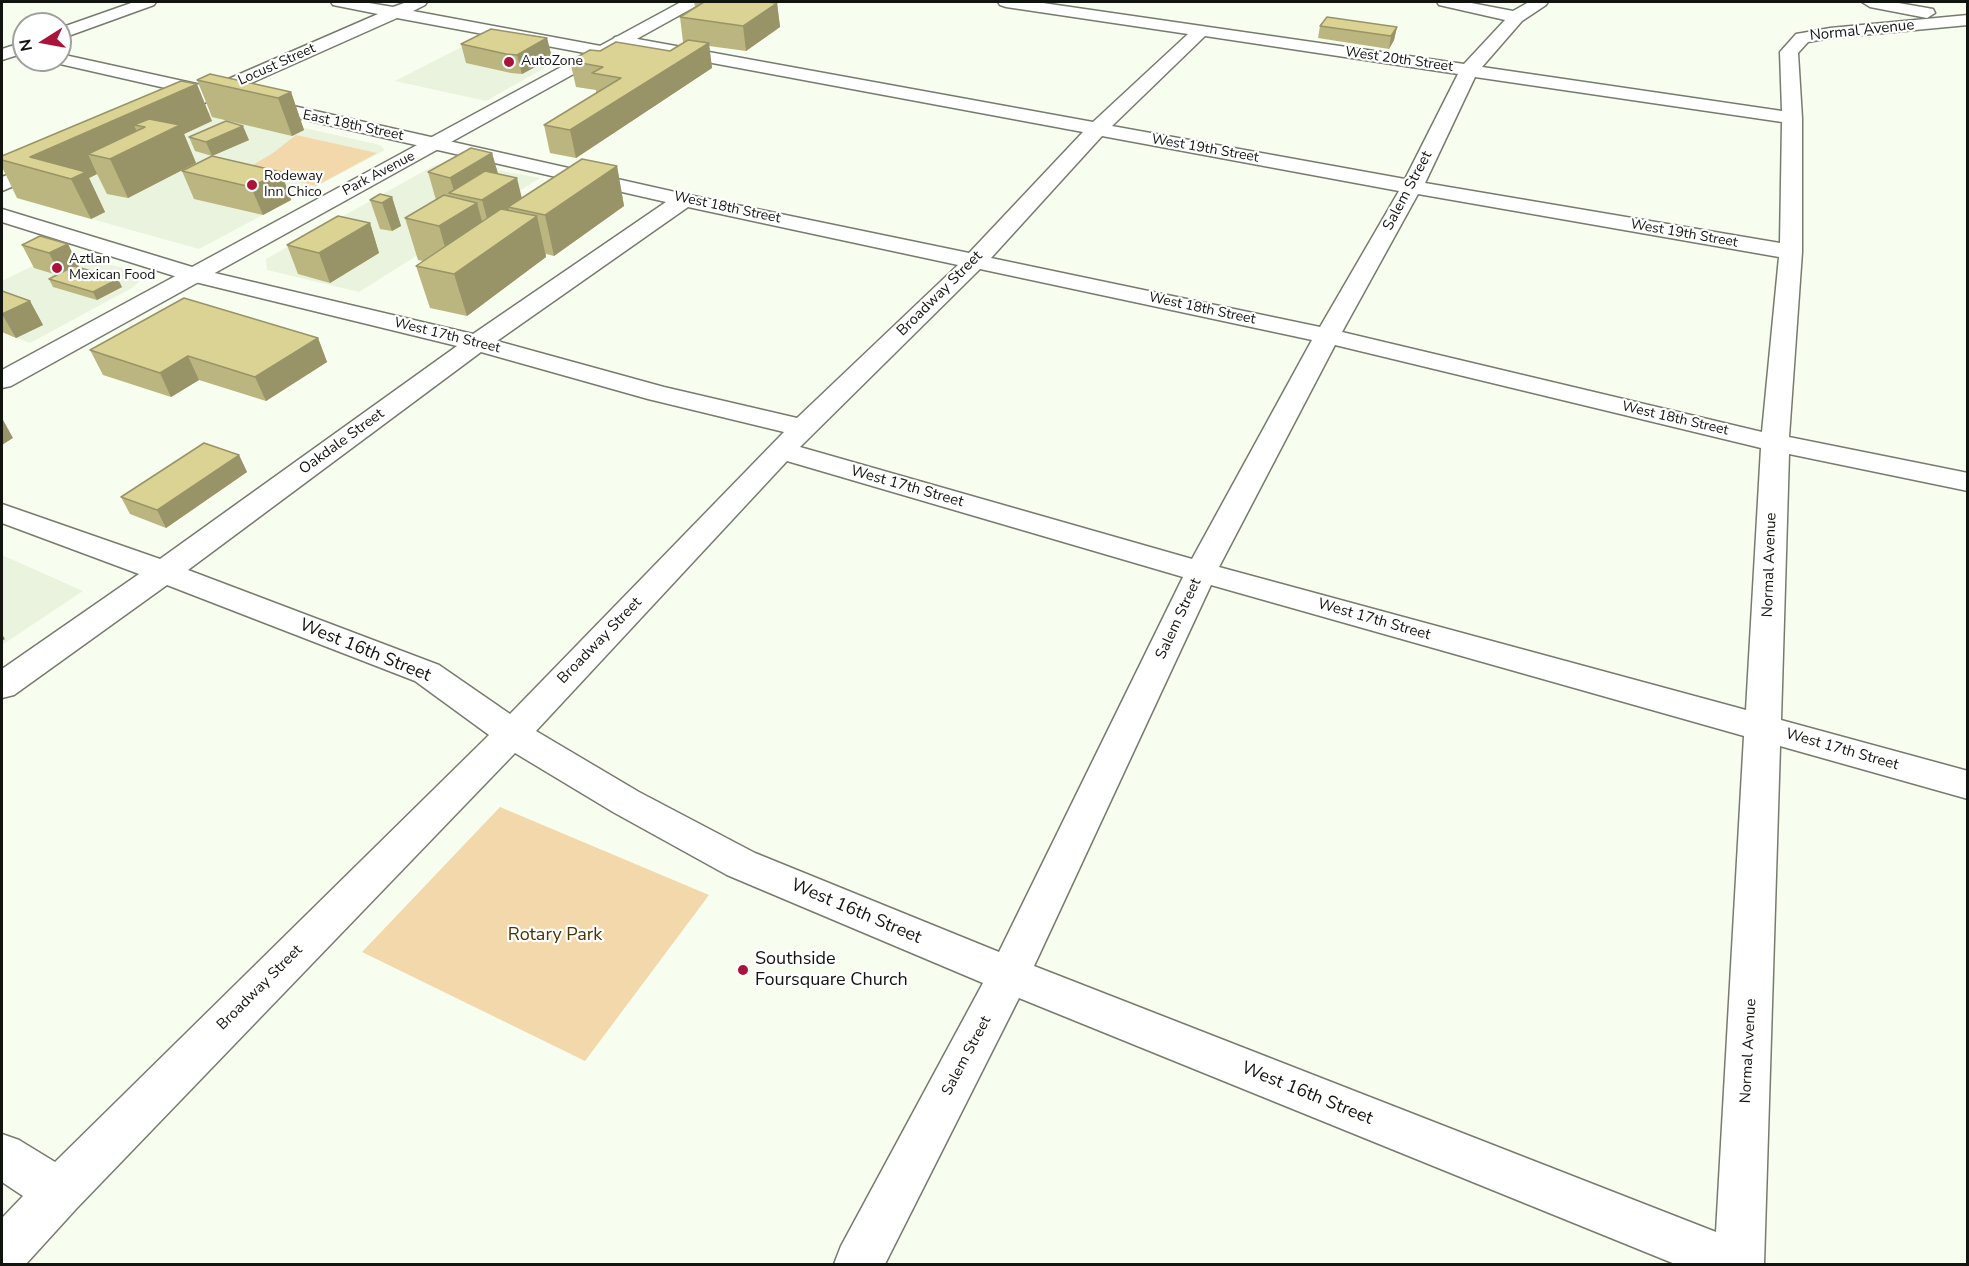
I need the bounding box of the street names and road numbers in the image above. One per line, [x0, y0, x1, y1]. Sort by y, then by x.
street label: Normal Avenue [1809, 17, 1915, 45]
street label: Locust Street [236, 40, 318, 90]
street label: West 20th Street [1344, 44, 1454, 76]
street label: East 18th Street [301, 107, 405, 145]
street label: West 19th Street [1150, 131, 1260, 167]
street label: Park Avenue [340, 148, 418, 200]
street label: Salem Street [1380, 148, 1436, 234]
street label: West 18th Street [672, 188, 782, 228]
street label: West 19th Street [1629, 216, 1739, 252]
street label: Broadway Street [894, 248, 986, 340]
street label: West 18th Street [1147, 289, 1257, 329]
street label: West 17th Street [392, 315, 502, 357]
street label: West 18th Street [1620, 399, 1730, 439]
street label: Oakdale Street [296, 405, 388, 479]
street label: West 17th Street [849, 462, 965, 512]
street label: Normal Avenue [1759, 512, 1781, 618]
street label: Salem Street [1152, 576, 1206, 662]
street label: Broadway Street [554, 594, 646, 688]
street label: West 17th Street [1316, 595, 1432, 645]
street label: West 16th Street [296, 615, 434, 687]
street label: West 17th Street [1784, 725, 1900, 775]
street label: West 16th Street [787, 875, 925, 949]
street label: Broadway Street [214, 942, 306, 1034]
street label: Normal Avenue [1737, 998, 1761, 1104]
street label: Salem Street [939, 1013, 995, 1099]
street label: West 16th Street [1238, 1058, 1376, 1130]

